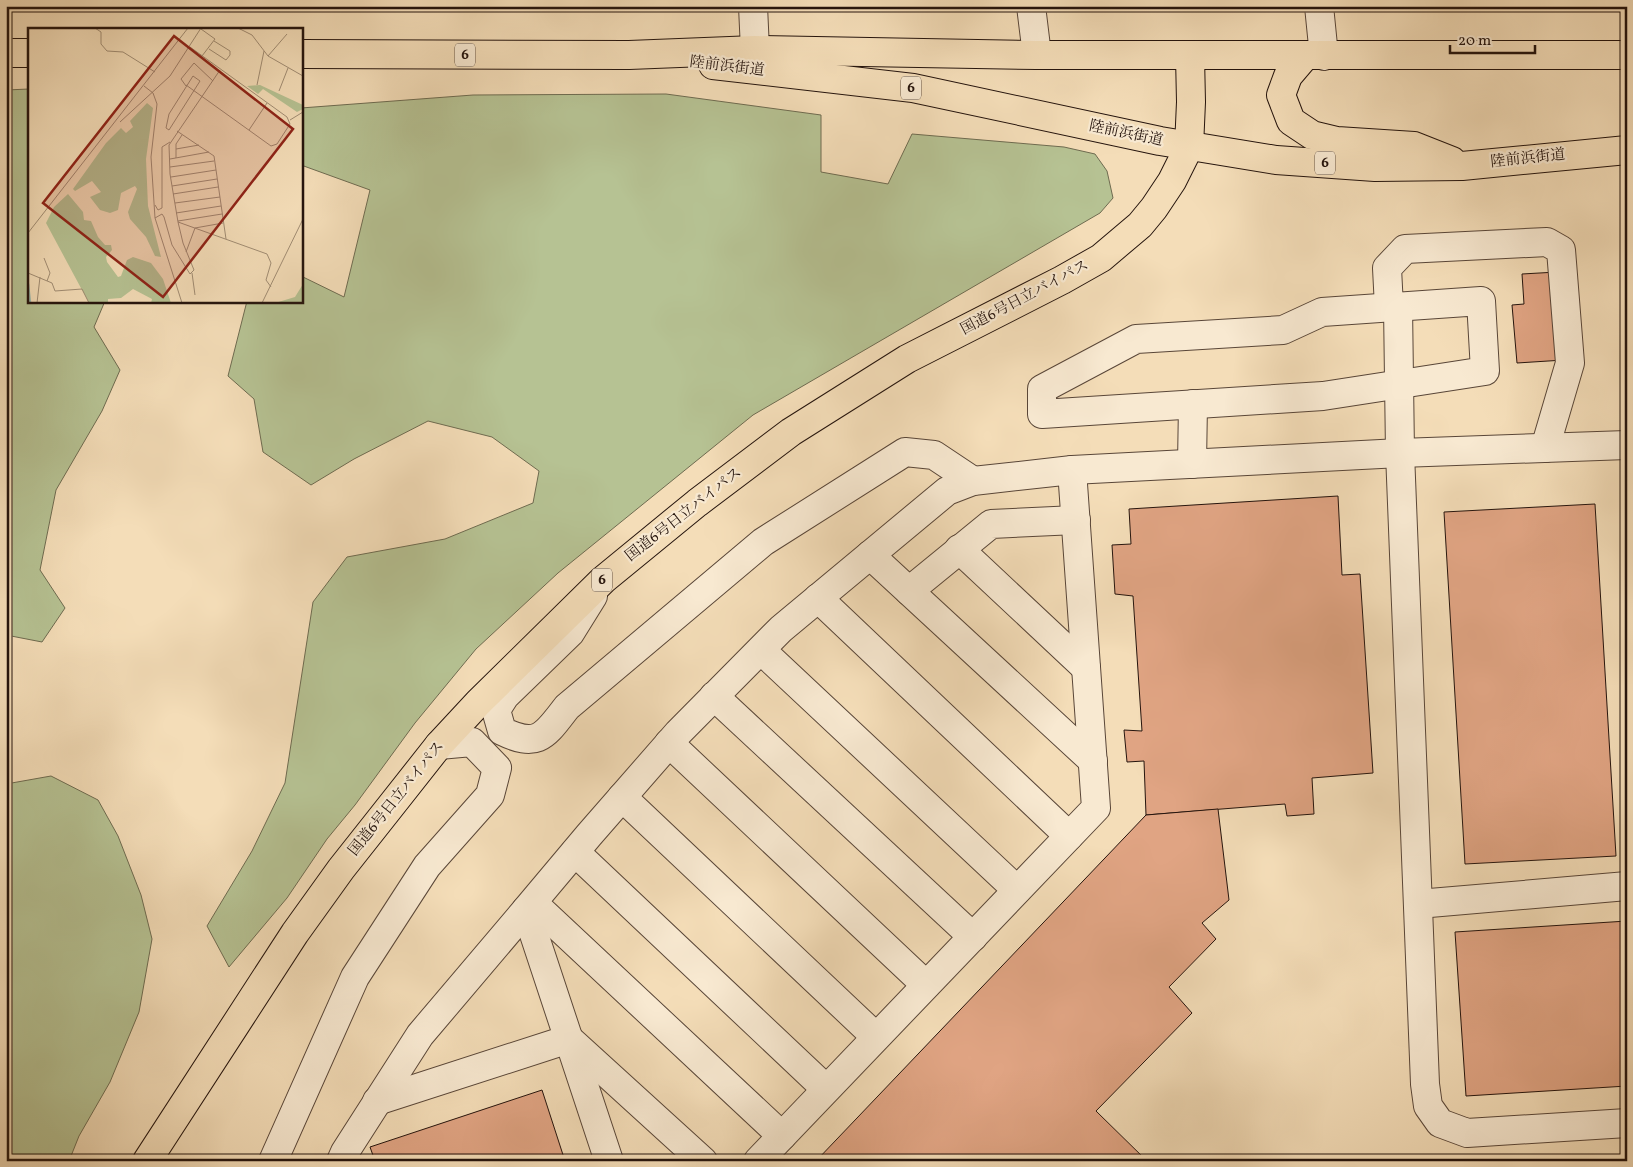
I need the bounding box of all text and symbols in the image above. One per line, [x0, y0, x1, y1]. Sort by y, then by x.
scale bar [1450, 22, 1536, 54]
inset map [28, 28, 302, 302]
text: 20 m [1458, 31, 1491, 52]
road number: 6 [455, 44, 475, 66]
street label: 陸前浜街道 [688, 52, 766, 82]
road number: 6 [901, 76, 921, 100]
street label: 陸前浜街道 [1087, 116, 1165, 152]
street label: 陸前浜街道 [1490, 145, 1566, 173]
road number: 6 [1315, 152, 1335, 174]
street label: 国道6号日立バイパス [957, 255, 1093, 341]
street label: 国道6号日立バイパス [621, 463, 747, 567]
road number: 6 [592, 568, 612, 592]
street label: 国道6号日立バイパス [344, 737, 450, 861]

